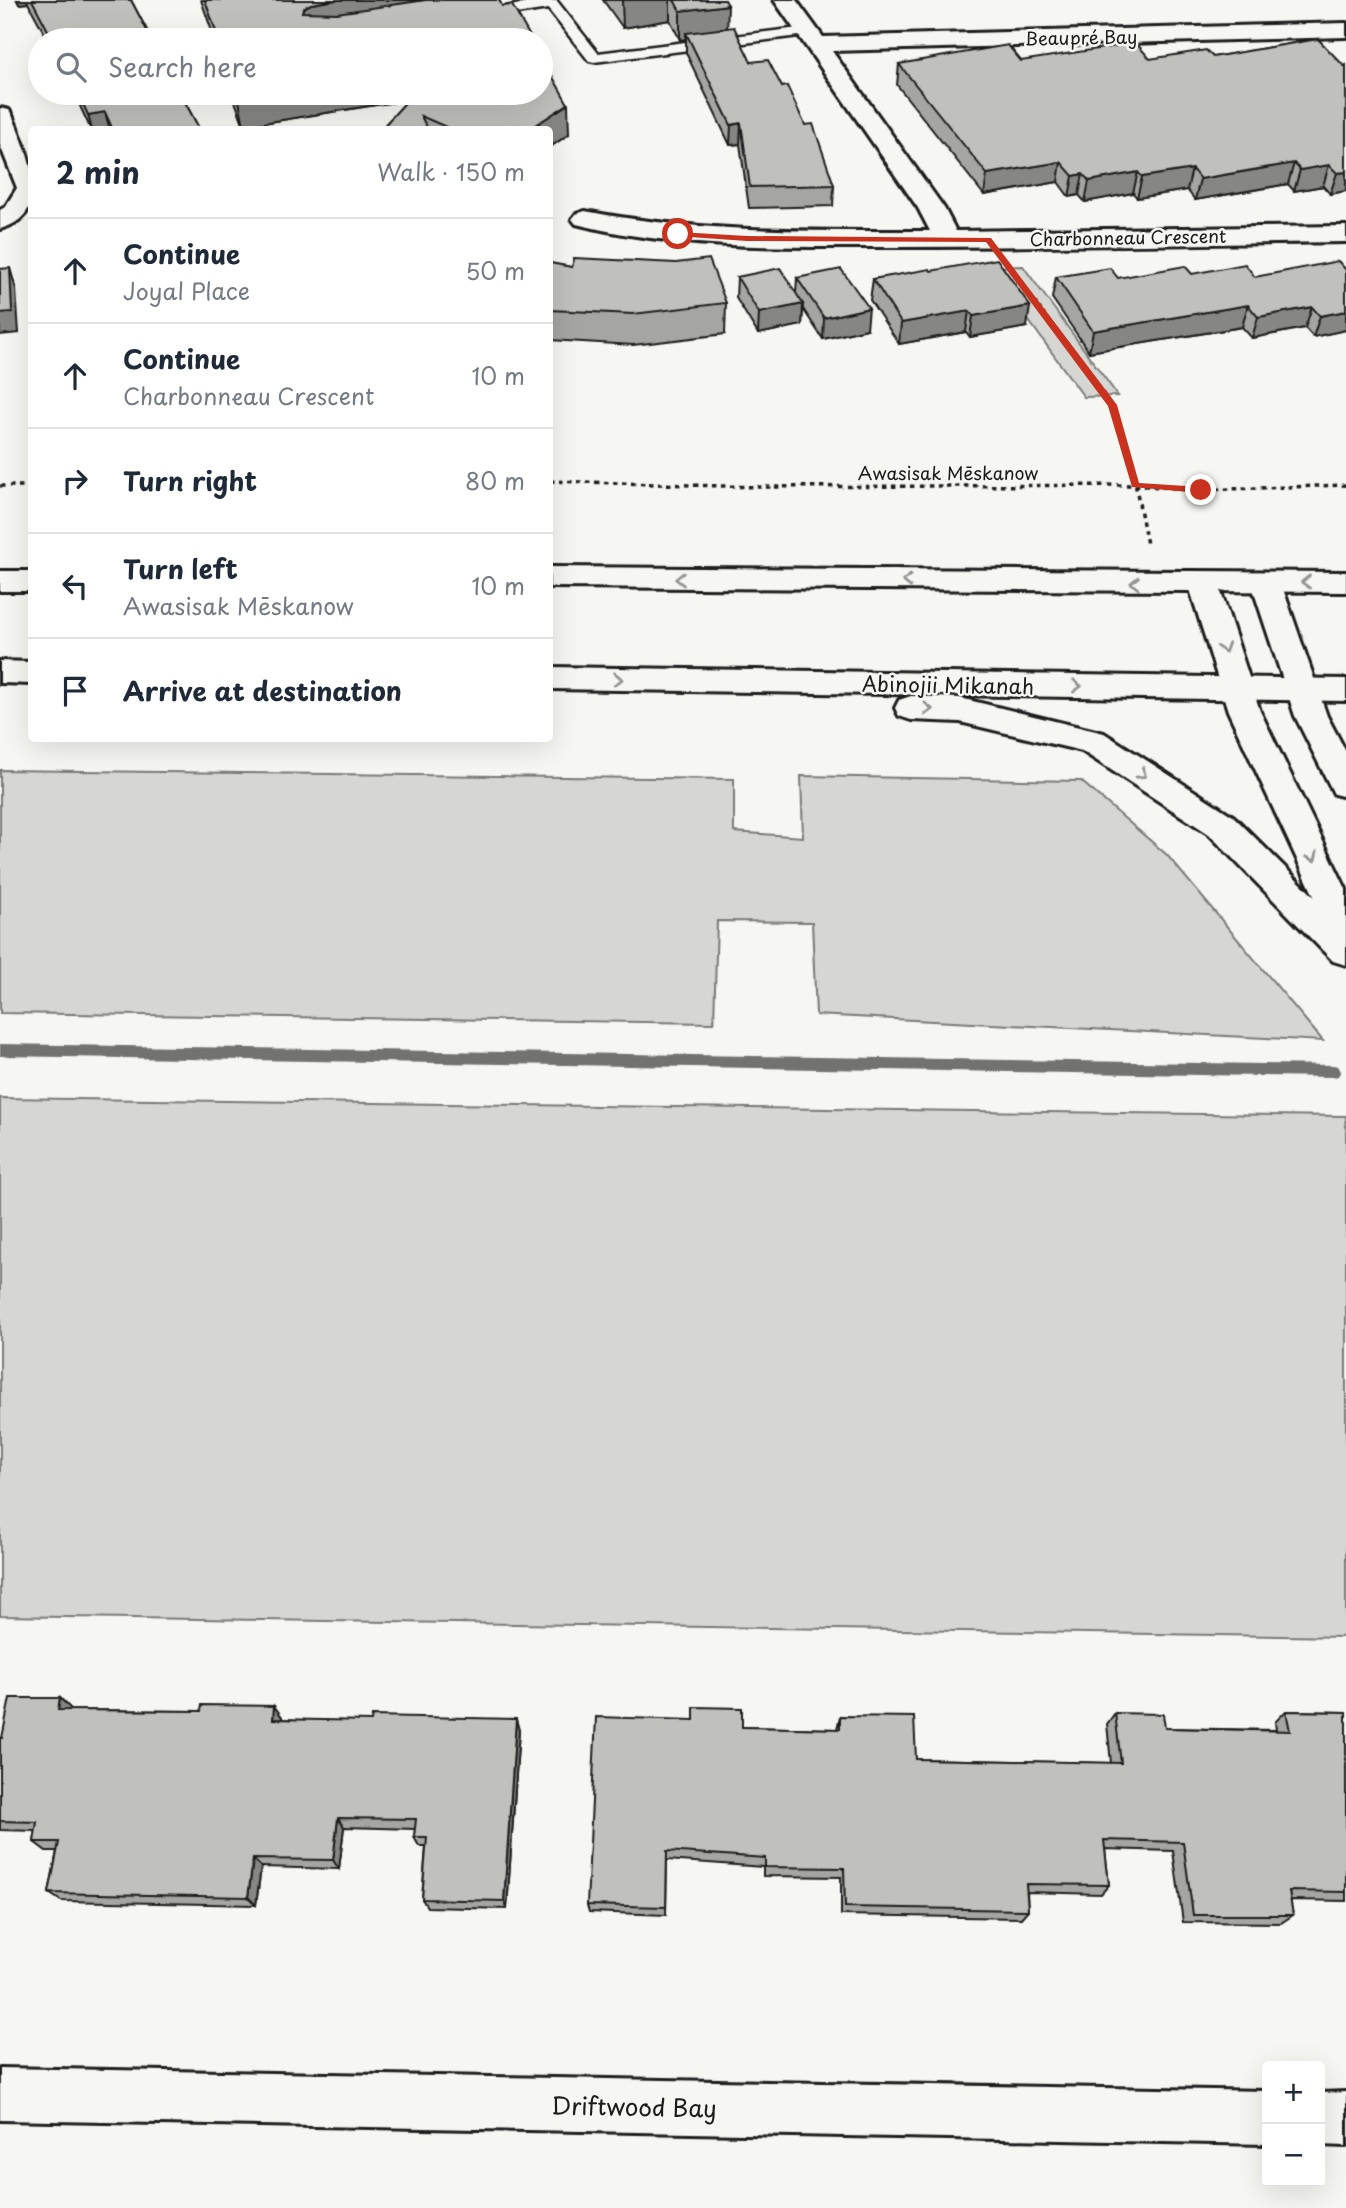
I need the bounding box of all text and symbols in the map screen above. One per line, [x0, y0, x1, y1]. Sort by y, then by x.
street label: Beaupré Bay [1024, 23, 1138, 51]
search box [28, 28, 553, 105]
text: Search here [108, 47, 257, 86]
icon: search [52, 48, 90, 86]
text: 2 min [56, 149, 140, 194]
text: Walk · 150 m [377, 154, 525, 189]
route start [662, 218, 693, 249]
street label: Charbonneau Crescent [1029, 222, 1227, 252]
text: Continue [123, 234, 240, 273]
icon: ahead [56, 252, 94, 290]
text: 50 m [465, 253, 525, 288]
text: Joyal Place [123, 273, 250, 308]
text: Continue [123, 339, 240, 378]
icon: ahead [56, 357, 94, 395]
text: 10 m [471, 358, 525, 393]
text: Charbonneau Crescent [123, 378, 374, 413]
street label: Awasisak Mēskanow [858, 459, 1038, 486]
text: Turn right [123, 461, 257, 500]
icon: right [56, 462, 94, 500]
text: 80 m [465, 463, 525, 498]
route end [1185, 474, 1216, 505]
text: Turn left [123, 549, 238, 588]
icon: left [56, 567, 94, 605]
text: 10 m [471, 568, 525, 603]
one-way arrow [674, 571, 685, 586]
one-way arrow [902, 573, 913, 588]
one-way arrow [1129, 575, 1140, 590]
one-way arrow [1300, 575, 1311, 590]
text: Awasisak Mēskanow [123, 588, 354, 623]
one-way arrow [1216, 641, 1230, 654]
street label: Abinojii Mikanah [862, 667, 1034, 701]
text: Arrive at destination [123, 671, 402, 710]
one-way arrow [613, 671, 623, 687]
icon: arrive [56, 672, 94, 710]
one-way arrow [1072, 678, 1083, 693]
one-way arrow [923, 701, 934, 716]
one-way arrow [1135, 766, 1148, 779]
one-way arrow [1305, 850, 1319, 862]
map controls [1262, 2061, 1325, 2187]
button: + [1262, 2061, 1325, 2124]
street label: Driftwood Bay [551, 2087, 717, 2125]
button: − [1262, 2124, 1325, 2187]

